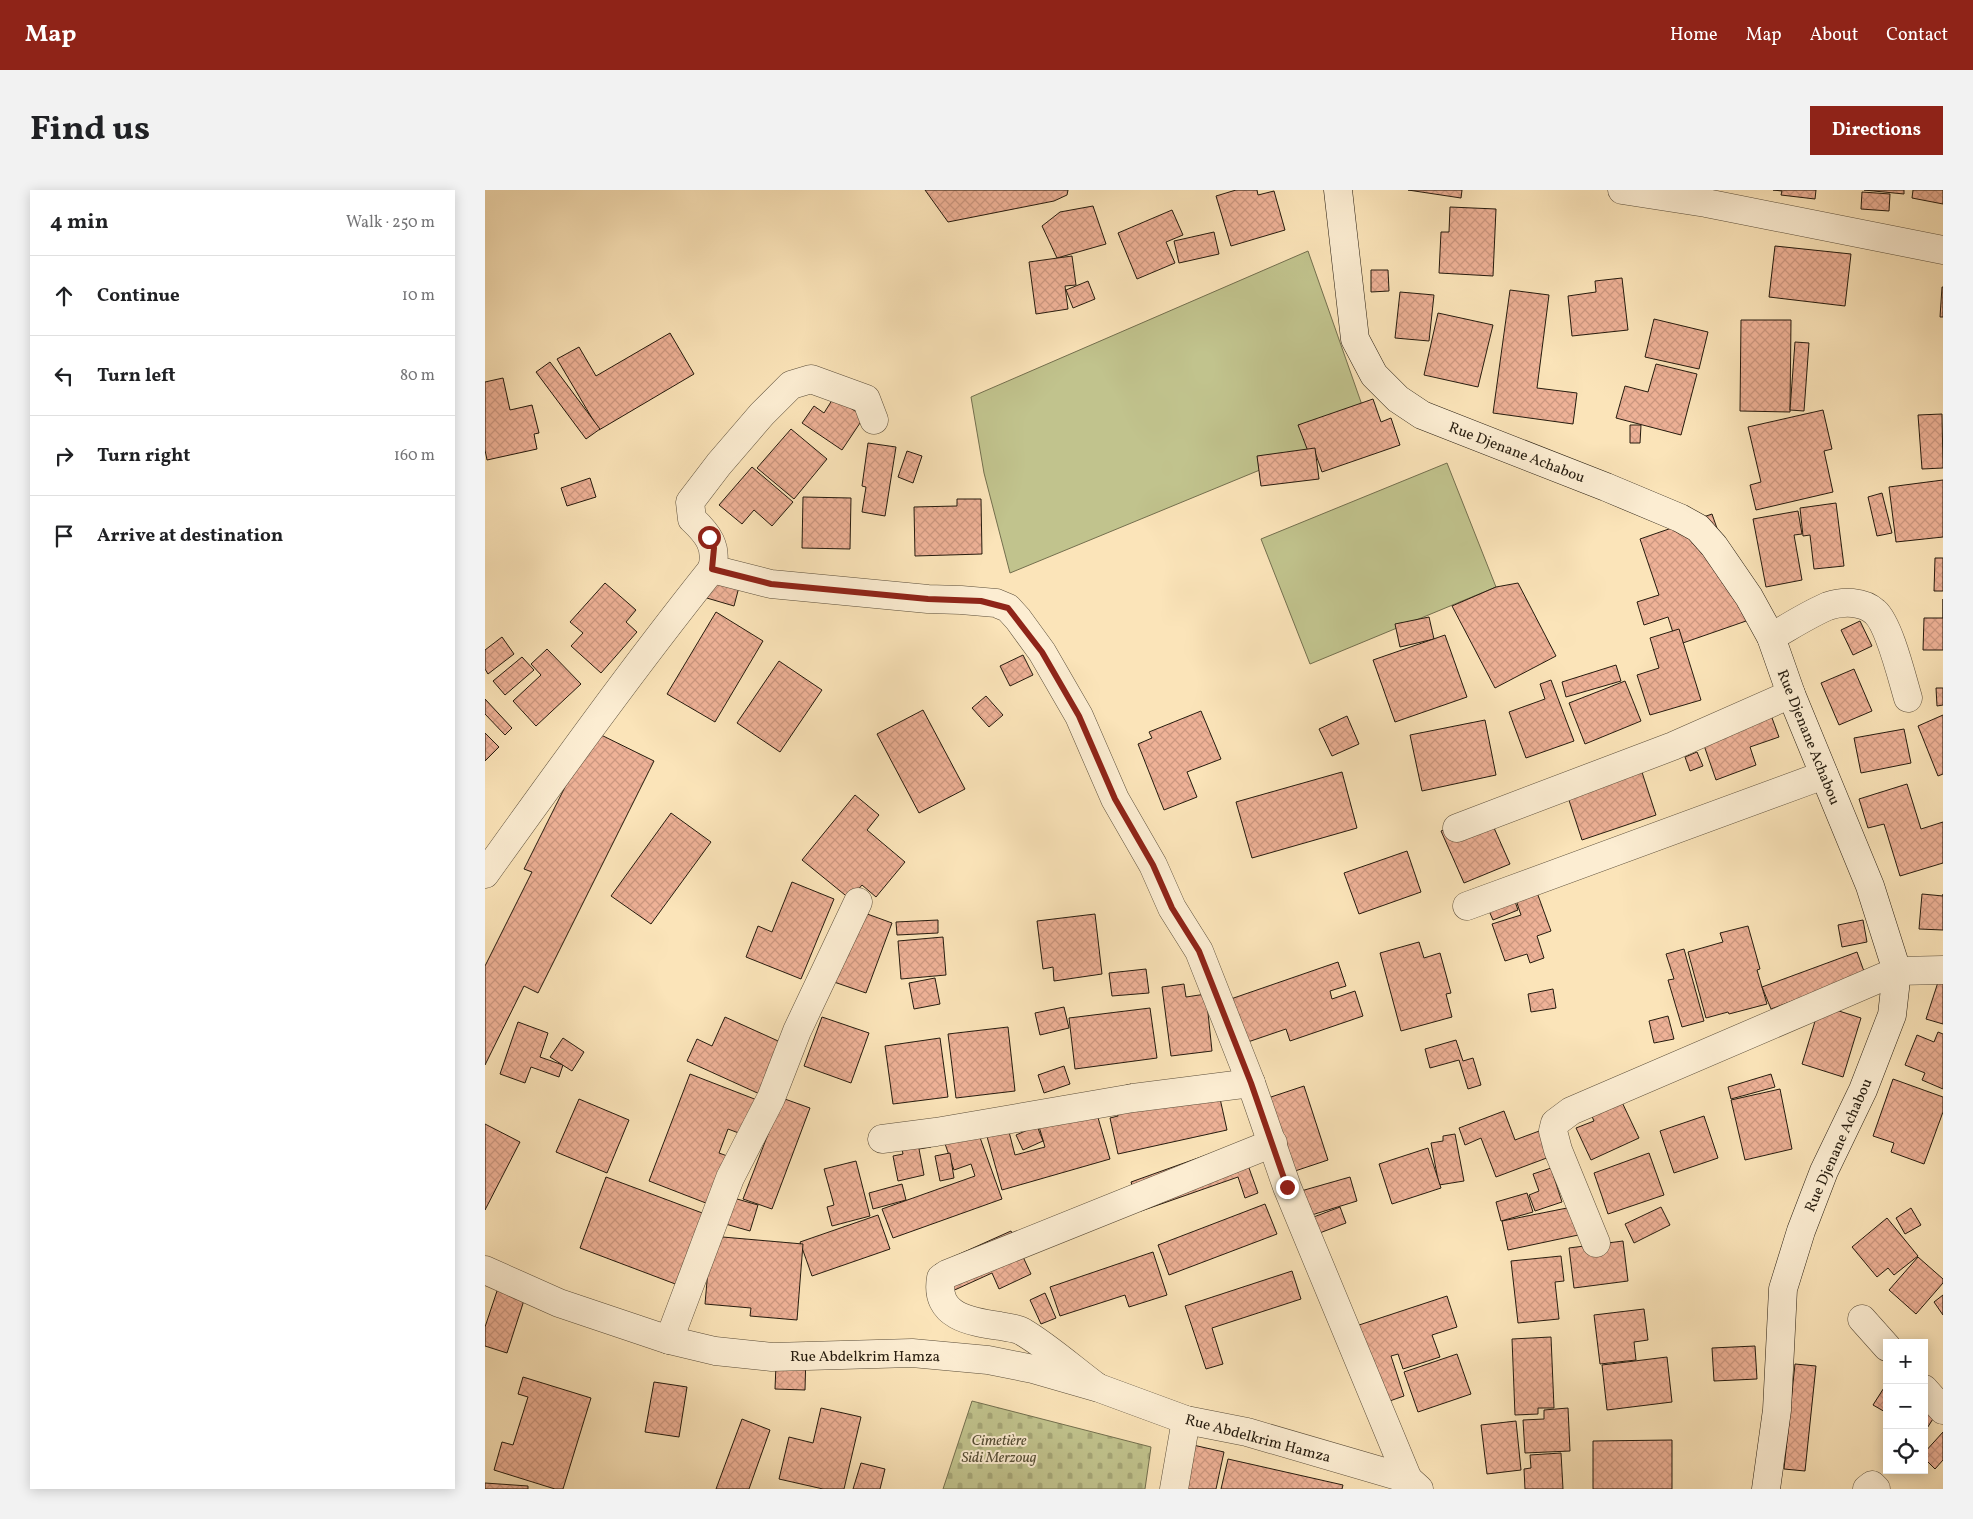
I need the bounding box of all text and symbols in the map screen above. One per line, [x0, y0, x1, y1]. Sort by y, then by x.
text: Map [25, 18, 76, 52]
text: Home [1670, 23, 1718, 48]
text: Map [1746, 23, 1782, 48]
text: About [1810, 23, 1858, 48]
text: Contact [1886, 23, 1948, 48]
text: Find us [30, 106, 150, 154]
button: Directions [1810, 106, 1943, 155]
text: 4 min [50, 208, 109, 237]
text: Walk · 250 m [346, 212, 435, 234]
icon: ahead [50, 282, 78, 310]
text: Continue [97, 283, 180, 309]
text: 10 m [402, 285, 435, 307]
icon: left [50, 362, 78, 390]
text: Turn left [97, 363, 176, 389]
text: 80 m [400, 365, 435, 387]
street label: Rue Djenane Achabou [1445, 418, 1588, 489]
icon: right [50, 442, 78, 470]
text: Turn right [97, 443, 190, 469]
text: 160 m [394, 445, 435, 467]
icon: arrive [50, 522, 78, 550]
text: Arrive at destination [97, 523, 283, 549]
route start [698, 526, 721, 549]
street label: Rue Djenane Achabou [1771, 667, 1844, 808]
street label: Rue Djenane Achabou [1800, 1075, 1878, 1216]
route end [1276, 1176, 1299, 1199]
map controls [1883, 1339, 1928, 1474]
button: + [1883, 1339, 1928, 1384]
street label: Rue Abdelkrim Hamza [790, 1347, 940, 1368]
button: − [1883, 1384, 1928, 1429]
street label: Rue Abdelkrim Hamza [1182, 1410, 1333, 1469]
button: locate [1883, 1429, 1928, 1474]
park label: Cimetière Sidi Merzoug [961, 1431, 1037, 1469]

